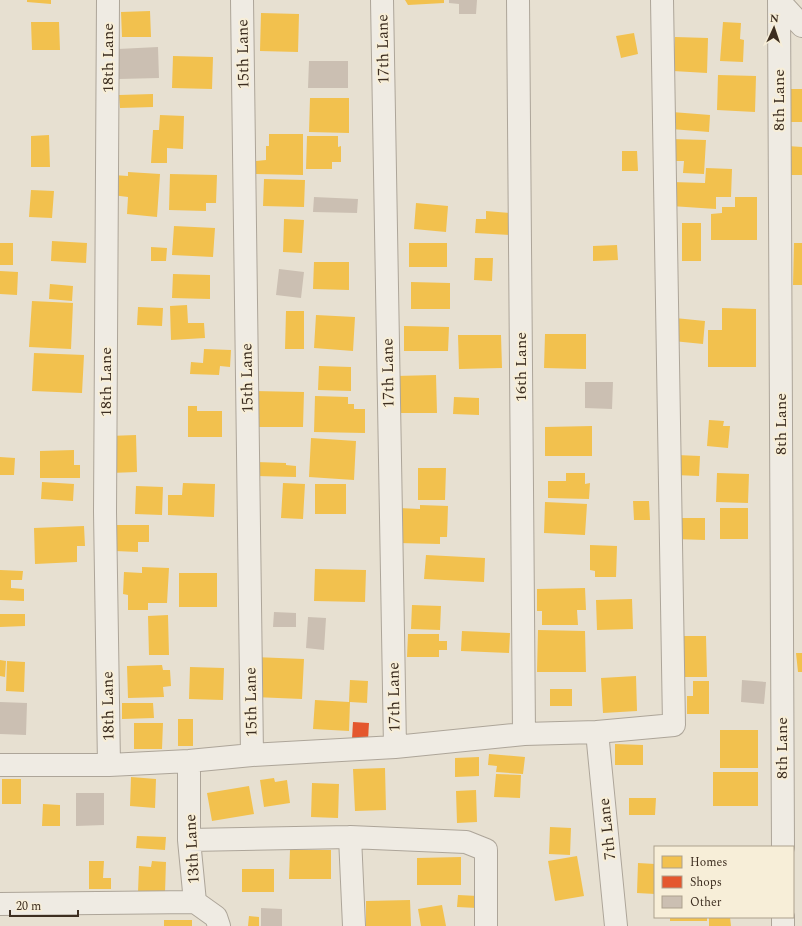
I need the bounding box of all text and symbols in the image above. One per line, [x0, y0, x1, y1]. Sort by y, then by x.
north arrow [754, 8, 794, 48]
text: N [770, 10, 779, 27]
street label: 17th Lane [370, 14, 396, 84]
street label: 15th Lane [230, 19, 256, 89]
street label: 18th Lane [96, 23, 120, 93]
street label: 8th Lane [767, 69, 791, 131]
street label: 16th Lane [509, 332, 533, 402]
street label: 17th Lane [375, 338, 401, 408]
street label: 15th Lane [234, 343, 260, 413]
street label: 18th Lane [94, 347, 118, 417]
street label: 8th Lane [769, 393, 793, 455]
street label: 17th Lane [381, 662, 407, 732]
street label: 15th Lane [238, 667, 264, 737]
street label: 18th Lane [95, 671, 121, 741]
street label: 8th Lane [770, 717, 794, 779]
street label: 7th Lane [592, 797, 622, 861]
street label: 13th Lane [178, 813, 206, 885]
legend [654, 846, 794, 918]
text: Homes [690, 853, 728, 872]
text: Shops [690, 873, 722, 892]
scale bar [10, 892, 78, 918]
text: Other [690, 893, 722, 912]
text: 20 m [16, 897, 41, 916]

